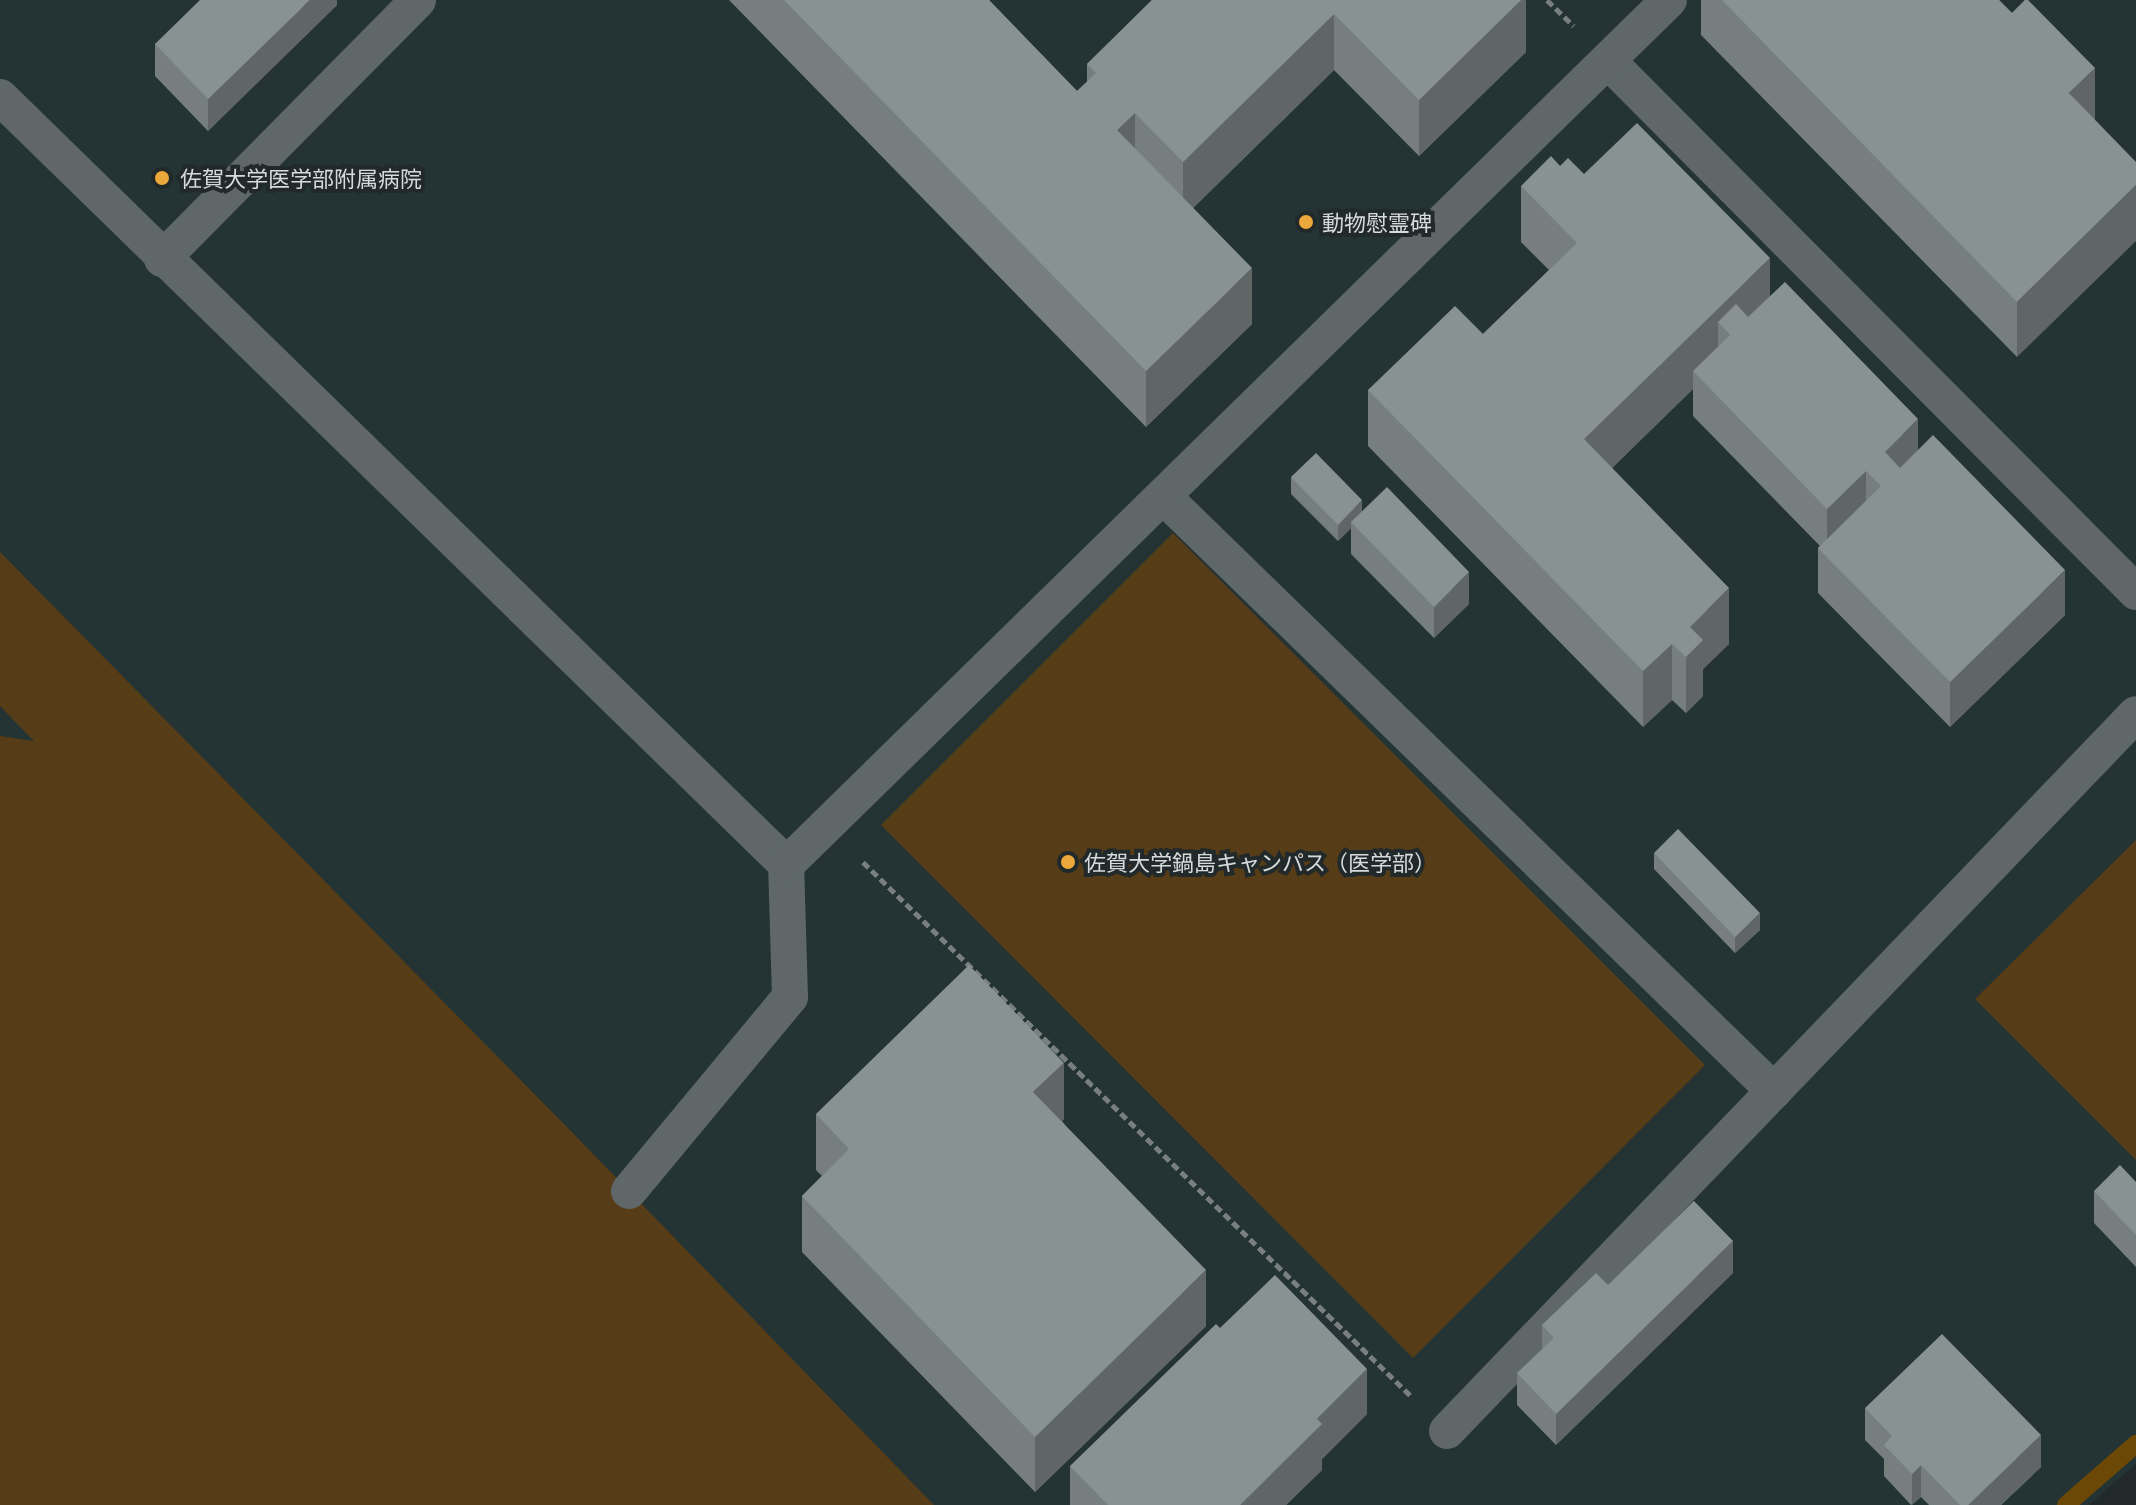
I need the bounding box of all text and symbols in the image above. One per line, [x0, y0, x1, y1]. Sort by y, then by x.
place label: 佐賀大学医学部附属病院 [180, 165, 422, 191]
marker: 佐賀大学医学部附属病院 [151, 167, 173, 189]
place label: 動物慰霊碑 [1322, 209, 1432, 235]
marker: 動物慰霊碑 [1297, 213, 1315, 231]
place label: 佐賀大学鍋島キャンパス（医学部） [1084, 849, 1436, 875]
marker: 佐賀大学鍋島キャンパス（医学部） [1059, 853, 1077, 871]

